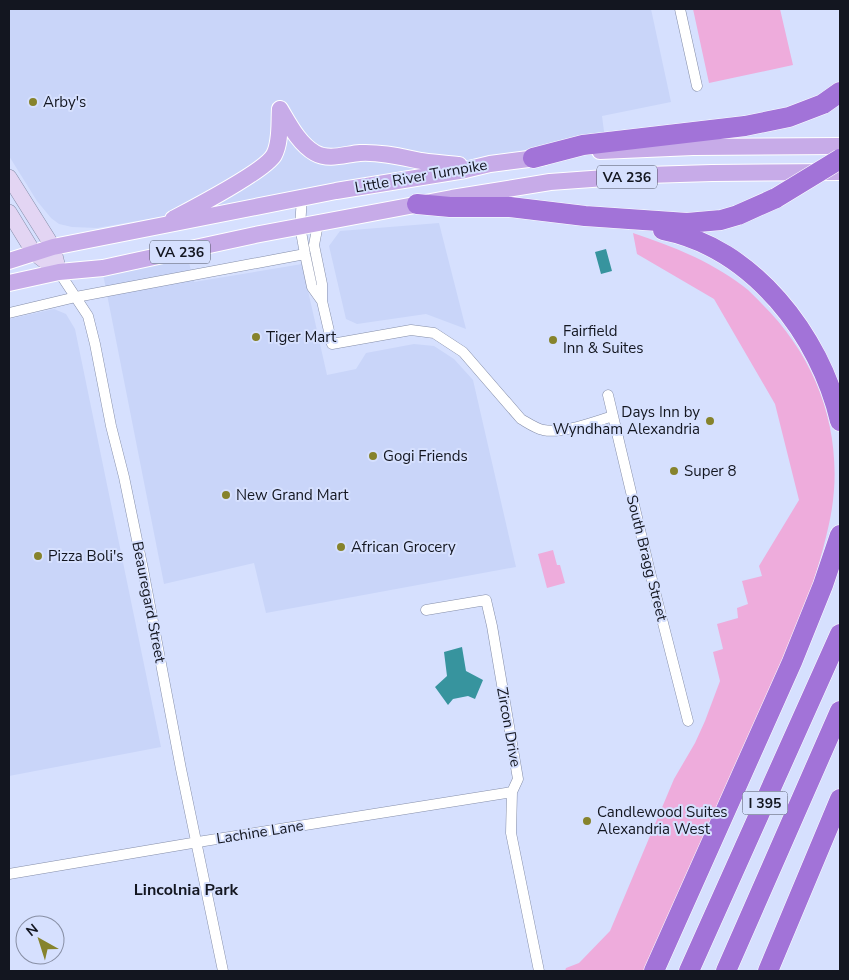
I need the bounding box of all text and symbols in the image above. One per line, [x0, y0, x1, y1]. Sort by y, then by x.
place label: Arby's [43, 92, 86, 112]
marker: Arby's [27, 96, 39, 108]
street label: Little River Turnpike [353, 154, 489, 198]
road number: VA 236 [597, 166, 657, 188]
road number: VA 236 [150, 240, 210, 264]
place label: Fairfield Inn & Suites [563, 321, 643, 358]
place label: Tiger Mart [266, 327, 337, 347]
marker: Tiger Mart [250, 331, 262, 343]
marker: Fairfield Inn & Suites [547, 334, 559, 346]
place label: Days Inn by Wyndham Alexandria [553, 402, 700, 439]
marker: Days Inn by Wyndham Alexandria [704, 415, 716, 427]
place label: Gogi Friends [383, 446, 468, 466]
marker: Gogi Friends [367, 450, 379, 462]
place label: Super 8 [684, 461, 737, 481]
marker: Super 8 [668, 465, 680, 477]
place label: New Grand Mart [236, 485, 349, 505]
marker: New Grand Mart [220, 489, 232, 501]
street label: South Bragg Street [622, 493, 673, 624]
place label: African Grocery [351, 537, 456, 557]
street label: Beauregard Street [127, 540, 171, 665]
marker: African Grocery [335, 541, 347, 553]
place label: Pizza Boli's [48, 546, 124, 566]
marker: Pizza Boli's [32, 550, 44, 562]
street label: Zircon Drive [492, 686, 526, 768]
road number: I 395 [742, 791, 788, 814]
place label: Candlewood Suites Alexandria West [597, 802, 728, 839]
street label: Lachine Lane [215, 815, 305, 849]
marker: Candlewood Suites Alexandria West [581, 815, 593, 827]
district label: Lincolnia Park [134, 879, 239, 901]
north arrow [15, 915, 65, 965]
text: N [22, 920, 42, 941]

